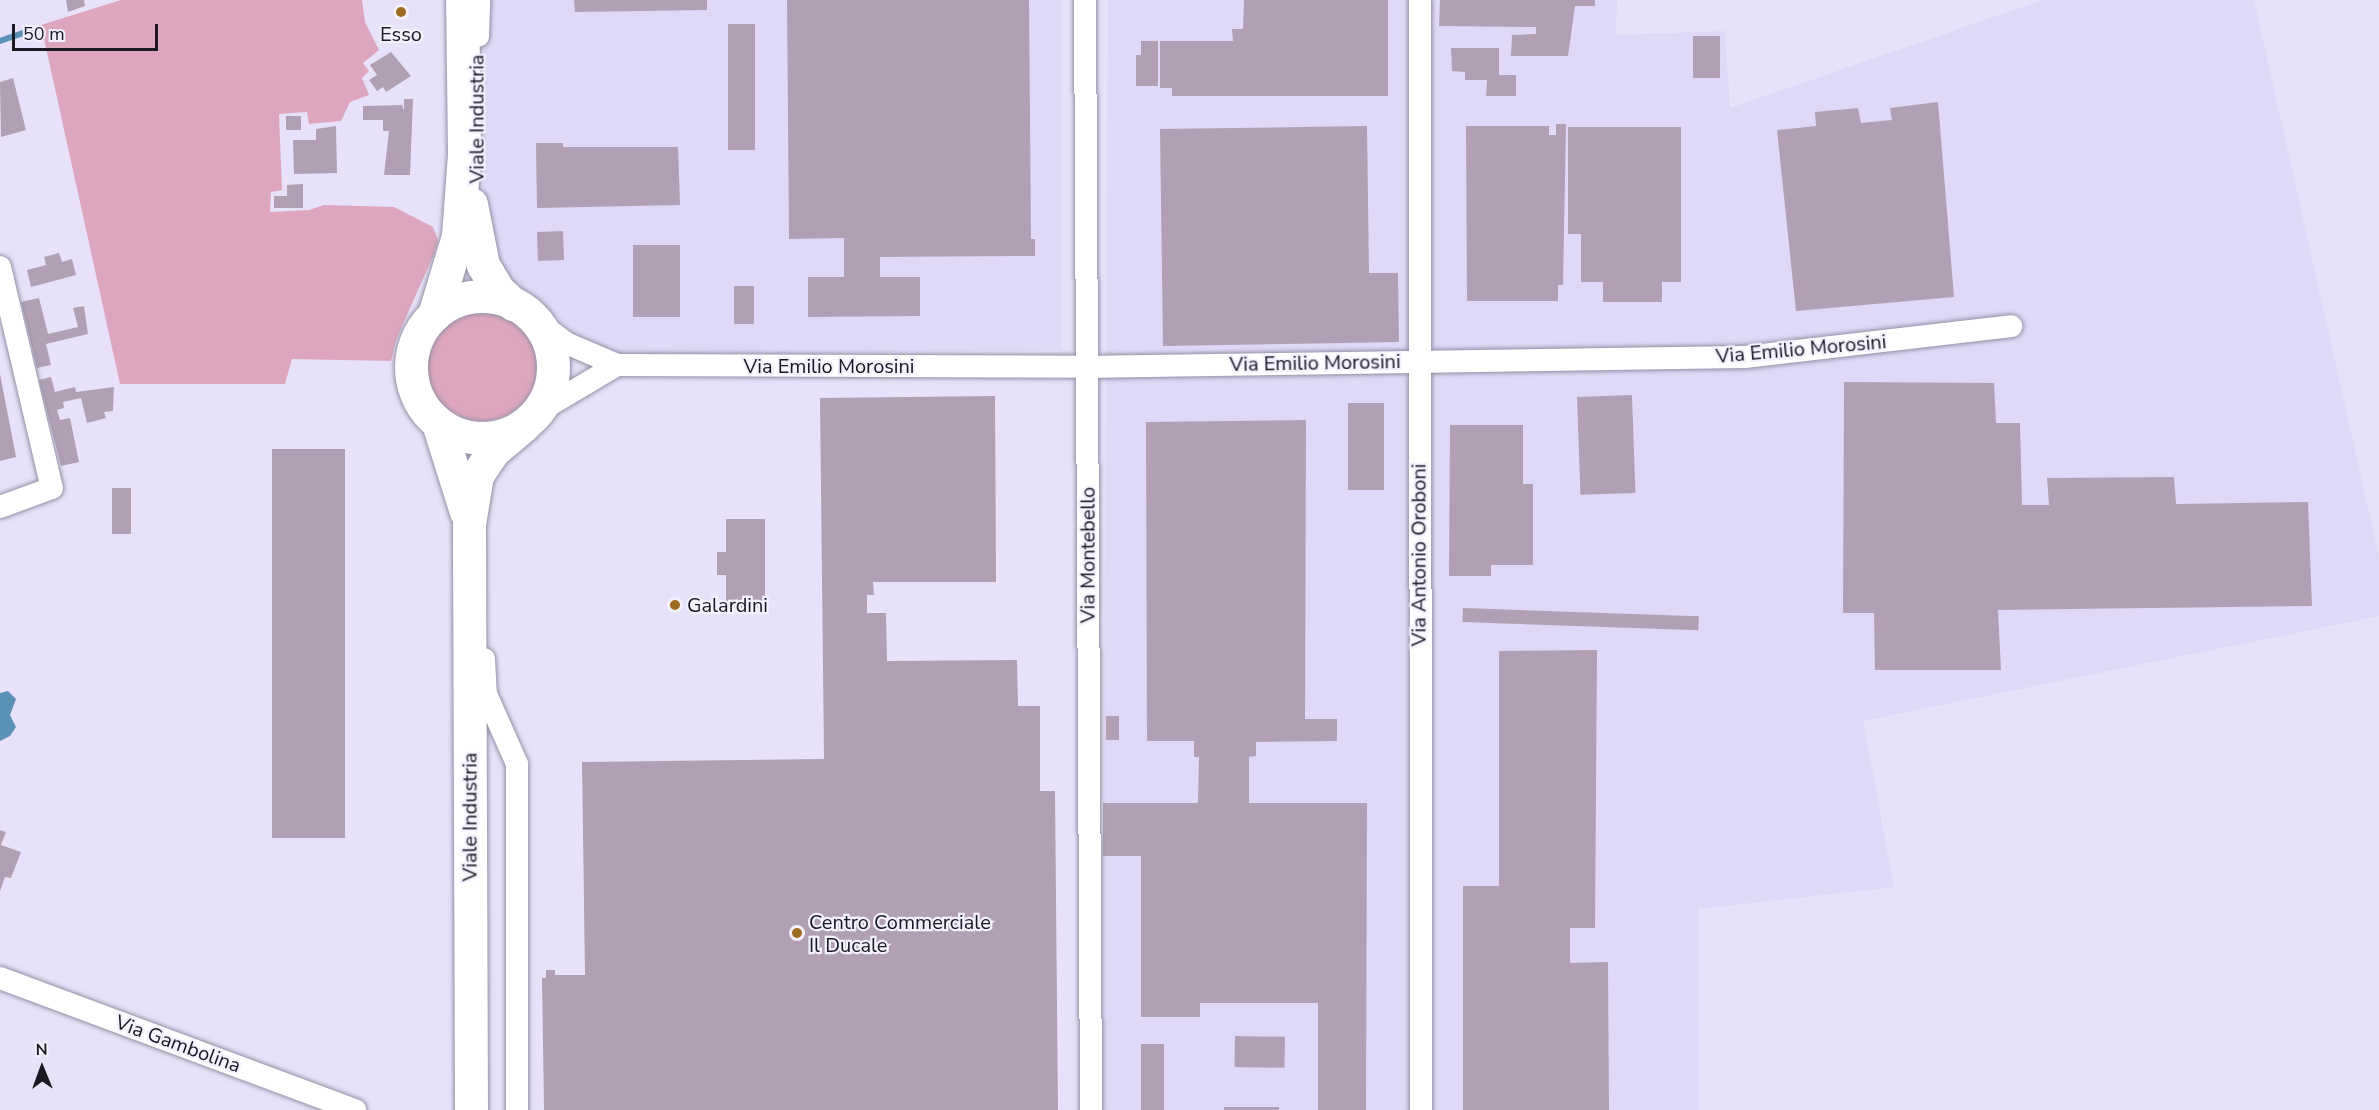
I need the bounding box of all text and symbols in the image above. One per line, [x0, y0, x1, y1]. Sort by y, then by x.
marker: Esso [394, 5, 408, 19]
scale bar [15, 12, 160, 50]
text: 50 m [23, 22, 65, 46]
place label: Esso [380, 22, 422, 46]
street label: Viale Industria [465, 55, 489, 183]
street label: Via Emilio Morosini [1715, 330, 1887, 368]
street label: Via Emilio Morosini [1229, 350, 1401, 376]
street label: Via Emilio Morosini [743, 354, 915, 378]
street label: Via Antonio Oroboni [1407, 464, 1431, 646]
street label: Via Montebello [1076, 487, 1100, 623]
place label: Galardini [687, 593, 768, 617]
marker: Galardini [668, 598, 682, 612]
street label: Viale Industria [458, 753, 482, 881]
place label: Centro Commerciale Il Ducale [809, 910, 991, 957]
marker: Centro Commerciale Il Ducale [790, 926, 804, 940]
street label: Via Gambolina [112, 1010, 244, 1078]
north arrow [12, 1038, 72, 1098]
text: N [36, 1039, 48, 1061]

